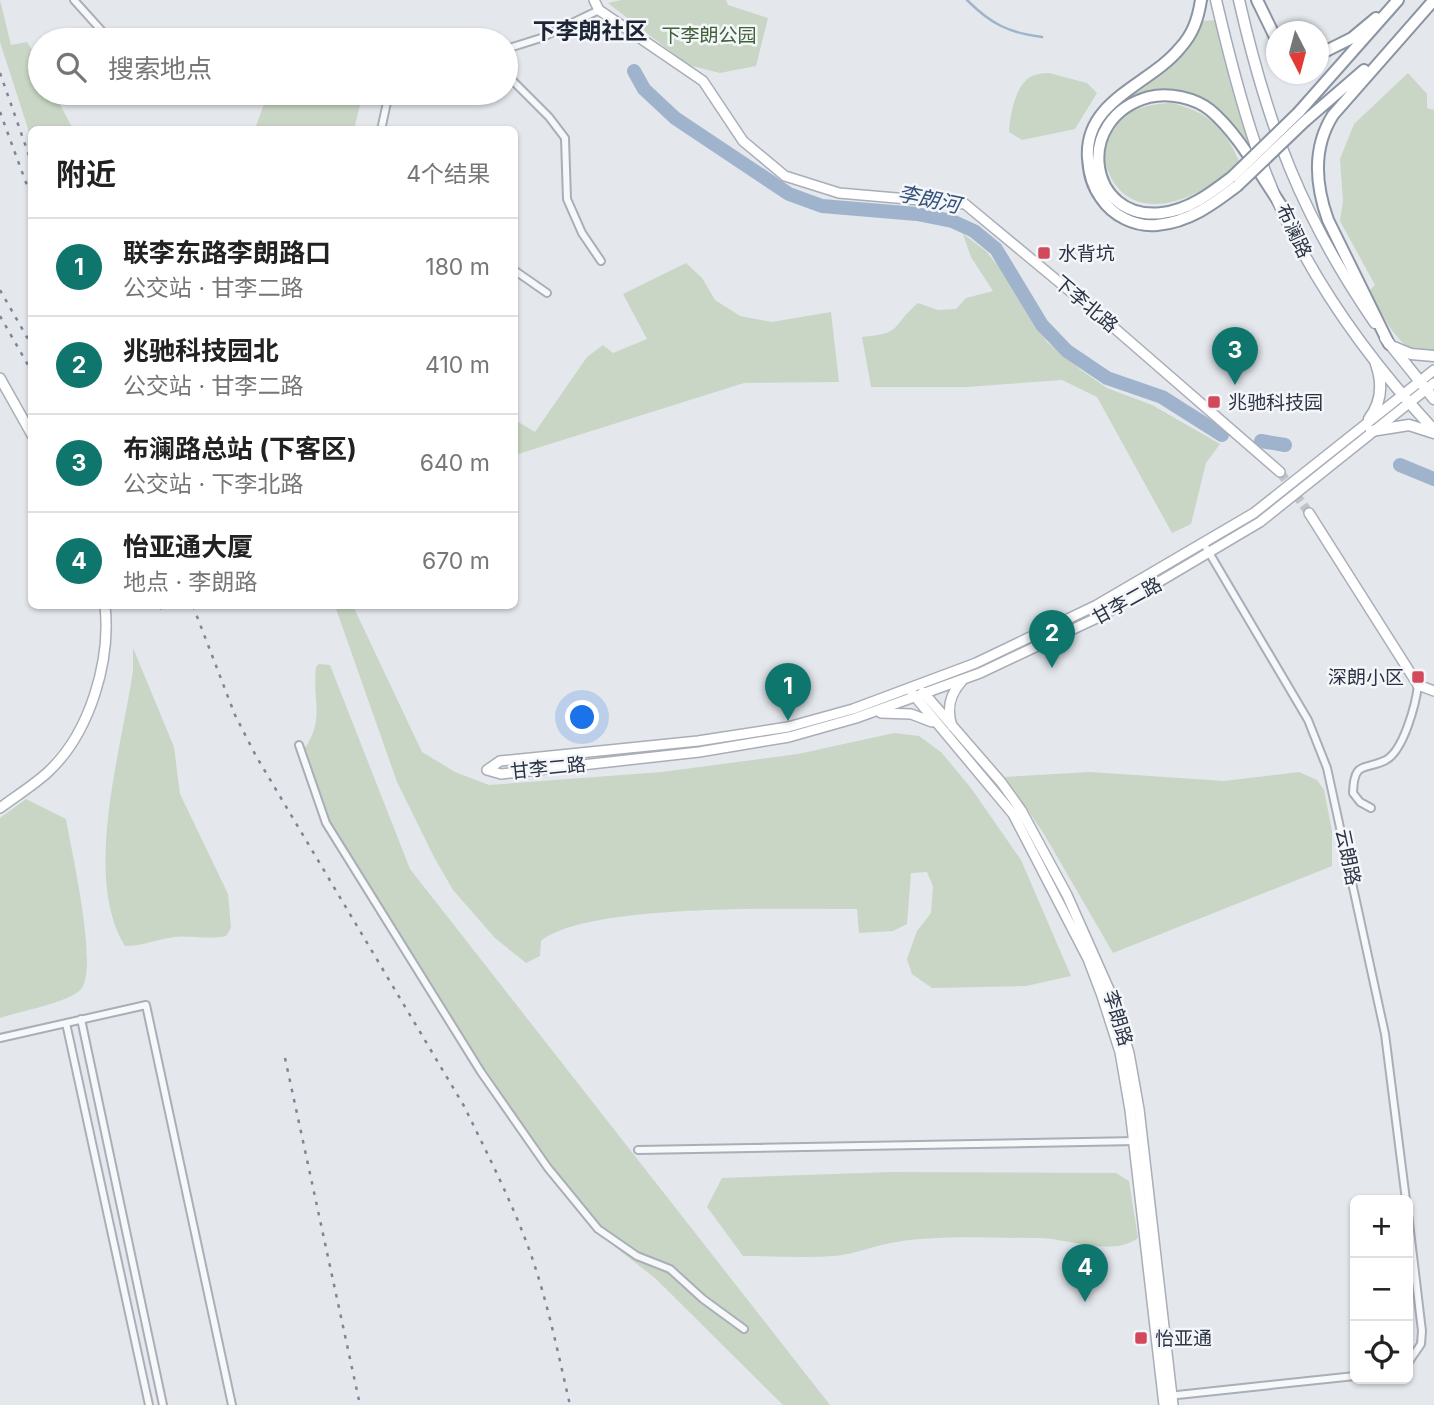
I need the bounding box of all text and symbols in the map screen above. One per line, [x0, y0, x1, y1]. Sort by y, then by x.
district label: 下李朗社区 [533, 17, 648, 45]
north arrow [1266, 21, 1329, 84]
park label: 下李朗公园 [661, 24, 757, 47]
search box [28, 28, 518, 105]
icon: search [52, 48, 90, 86]
text: 搜索地点 [108, 53, 212, 84]
text: 附近 [56, 156, 116, 192]
text: 4个结果 [406, 160, 490, 188]
water label: 李朗河 [896, 180, 966, 219]
street label: 布澜路 [1272, 200, 1316, 262]
text: 联李东路李朗路口 [123, 237, 331, 268]
place label: 水背坑 [1058, 242, 1115, 265]
marker: 水背坑 [1036, 245, 1052, 261]
text: 1 [74, 253, 84, 281]
text: 180 m [425, 253, 490, 281]
street label: 下李北路 [1049, 271, 1123, 337]
text: 公交站 · 甘李二路 [123, 274, 304, 302]
pin: 3 [1212, 327, 1258, 385]
text: 兆驰科技园北 [123, 335, 279, 366]
text: 2 [72, 351, 86, 379]
text: 410 m [425, 351, 490, 379]
text: 公交站 · 甘李二路 [123, 372, 304, 400]
place label: 兆驰科技园 [1228, 391, 1323, 414]
marker: 兆驰科技园 [1206, 394, 1222, 410]
text: 布澜路总站 (下客区) [123, 433, 357, 464]
text: 3 [72, 449, 86, 477]
text: 640 m [420, 449, 490, 477]
text: 公交站 · 下李北路 [123, 470, 304, 498]
text: 怡亚通大厦 [123, 531, 253, 562]
text: 4 [71, 547, 87, 575]
text: 670 m [422, 547, 490, 575]
text: 地点 · 李朗路 [123, 568, 258, 596]
street label: 甘李二路 [1088, 573, 1166, 629]
pin: 2 [1029, 610, 1075, 668]
pin: 1 [765, 663, 811, 721]
place label: 深朗小区 [1328, 666, 1404, 689]
marker: 深朗小区 [1410, 669, 1426, 685]
your location [565, 700, 599, 734]
street label: 甘李二路 [509, 753, 587, 783]
street label: 云朗路 [1331, 827, 1365, 887]
street label: 李朗路 [1099, 987, 1137, 1049]
map controls [1350, 1195, 1413, 1384]
button: + [1350, 1195, 1413, 1258]
pin: 4 [1062, 1244, 1108, 1302]
button: − [1350, 1258, 1413, 1321]
button: locate [1350, 1321, 1413, 1384]
place label: 怡亚通 [1155, 1327, 1212, 1350]
marker: 怡亚通 [1133, 1330, 1149, 1346]

